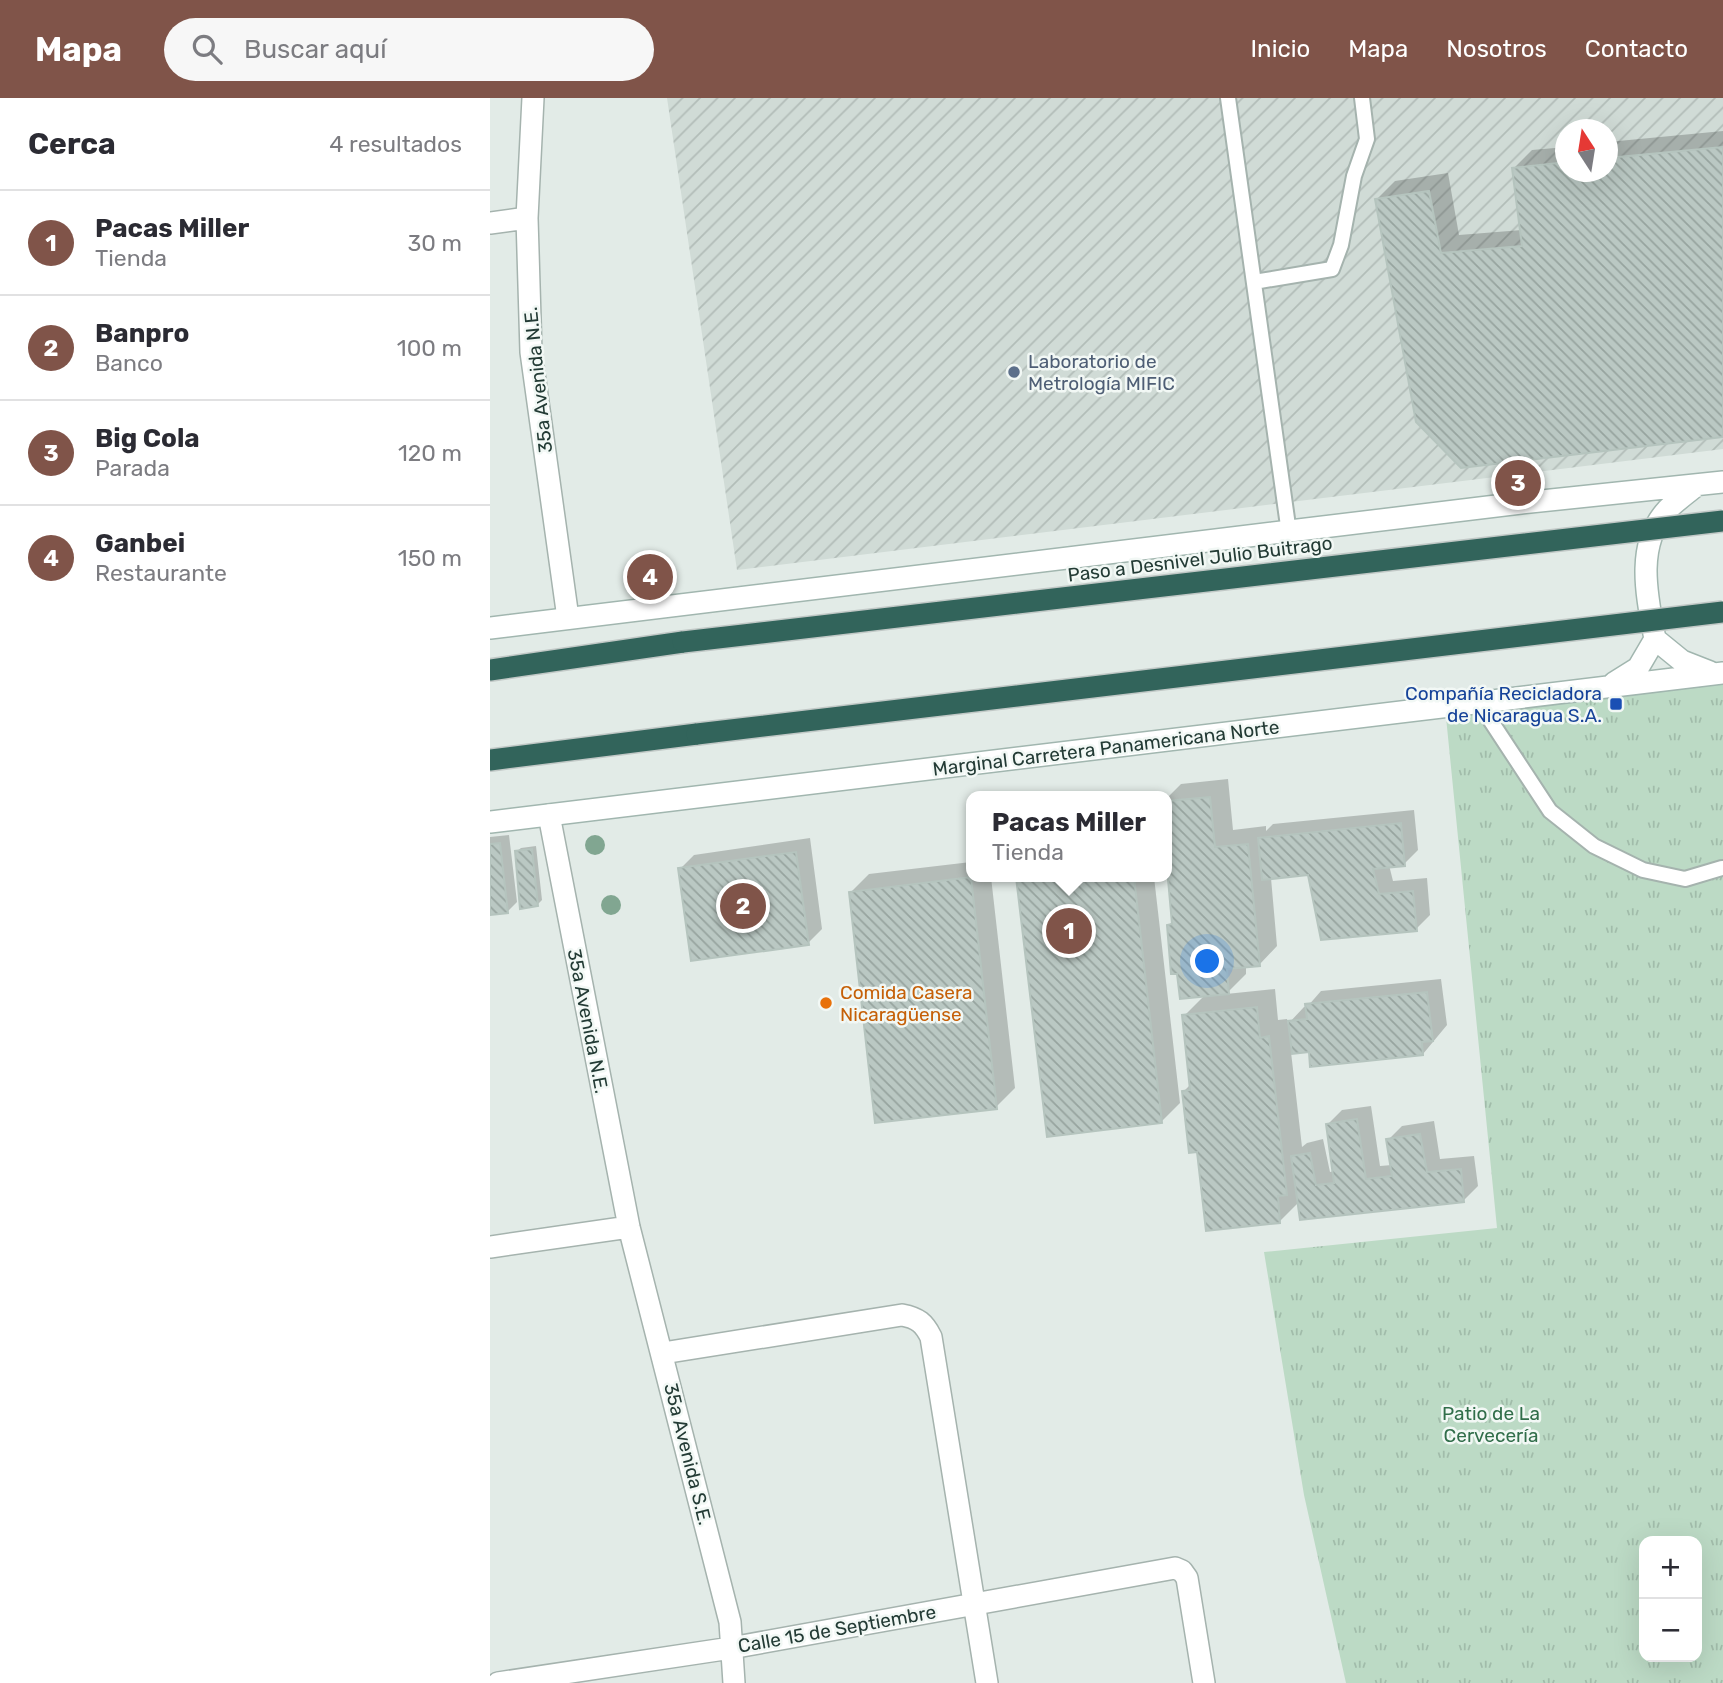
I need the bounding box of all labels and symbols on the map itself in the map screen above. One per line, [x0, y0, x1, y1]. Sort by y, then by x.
north arrow [1555, 119, 1618, 182]
street label: 35a Avenida N.E. [519, 306, 557, 454]
place label: Laboratorio de Metrología MIFIC [1028, 350, 1175, 395]
marker: Laboratorio de Metrología MIFIC [1006, 364, 1022, 380]
pin: 3 [1495, 457, 1541, 509]
street label: Paso a Desnivel Julio Buitrago [1066, 531, 1334, 587]
pin: 4 [627, 551, 673, 603]
place label: Compañía Recicladora de Nicaragua S.A. [1405, 682, 1602, 727]
marker: Compañía Recicladora de Nicaragua S.A. [1608, 696, 1624, 712]
street label: Marginal Carretera Panamericana Norte [931, 715, 1281, 781]
pin: 2 [720, 880, 766, 932]
pin: 1 [1046, 905, 1092, 957]
your location [1190, 944, 1224, 978]
street label: 35a Avenida N.E. [563, 947, 613, 1095]
place label: Comida Casera Nicaragüense [840, 981, 973, 1026]
marker: Comida Casera Nicaragüense [818, 995, 834, 1011]
street label: 35a Avenida S.E. [659, 1381, 717, 1527]
park label: Patio de La Cervecería [1442, 1402, 1540, 1447]
street label: Calle 15 de Septiembre [736, 1600, 938, 1658]

